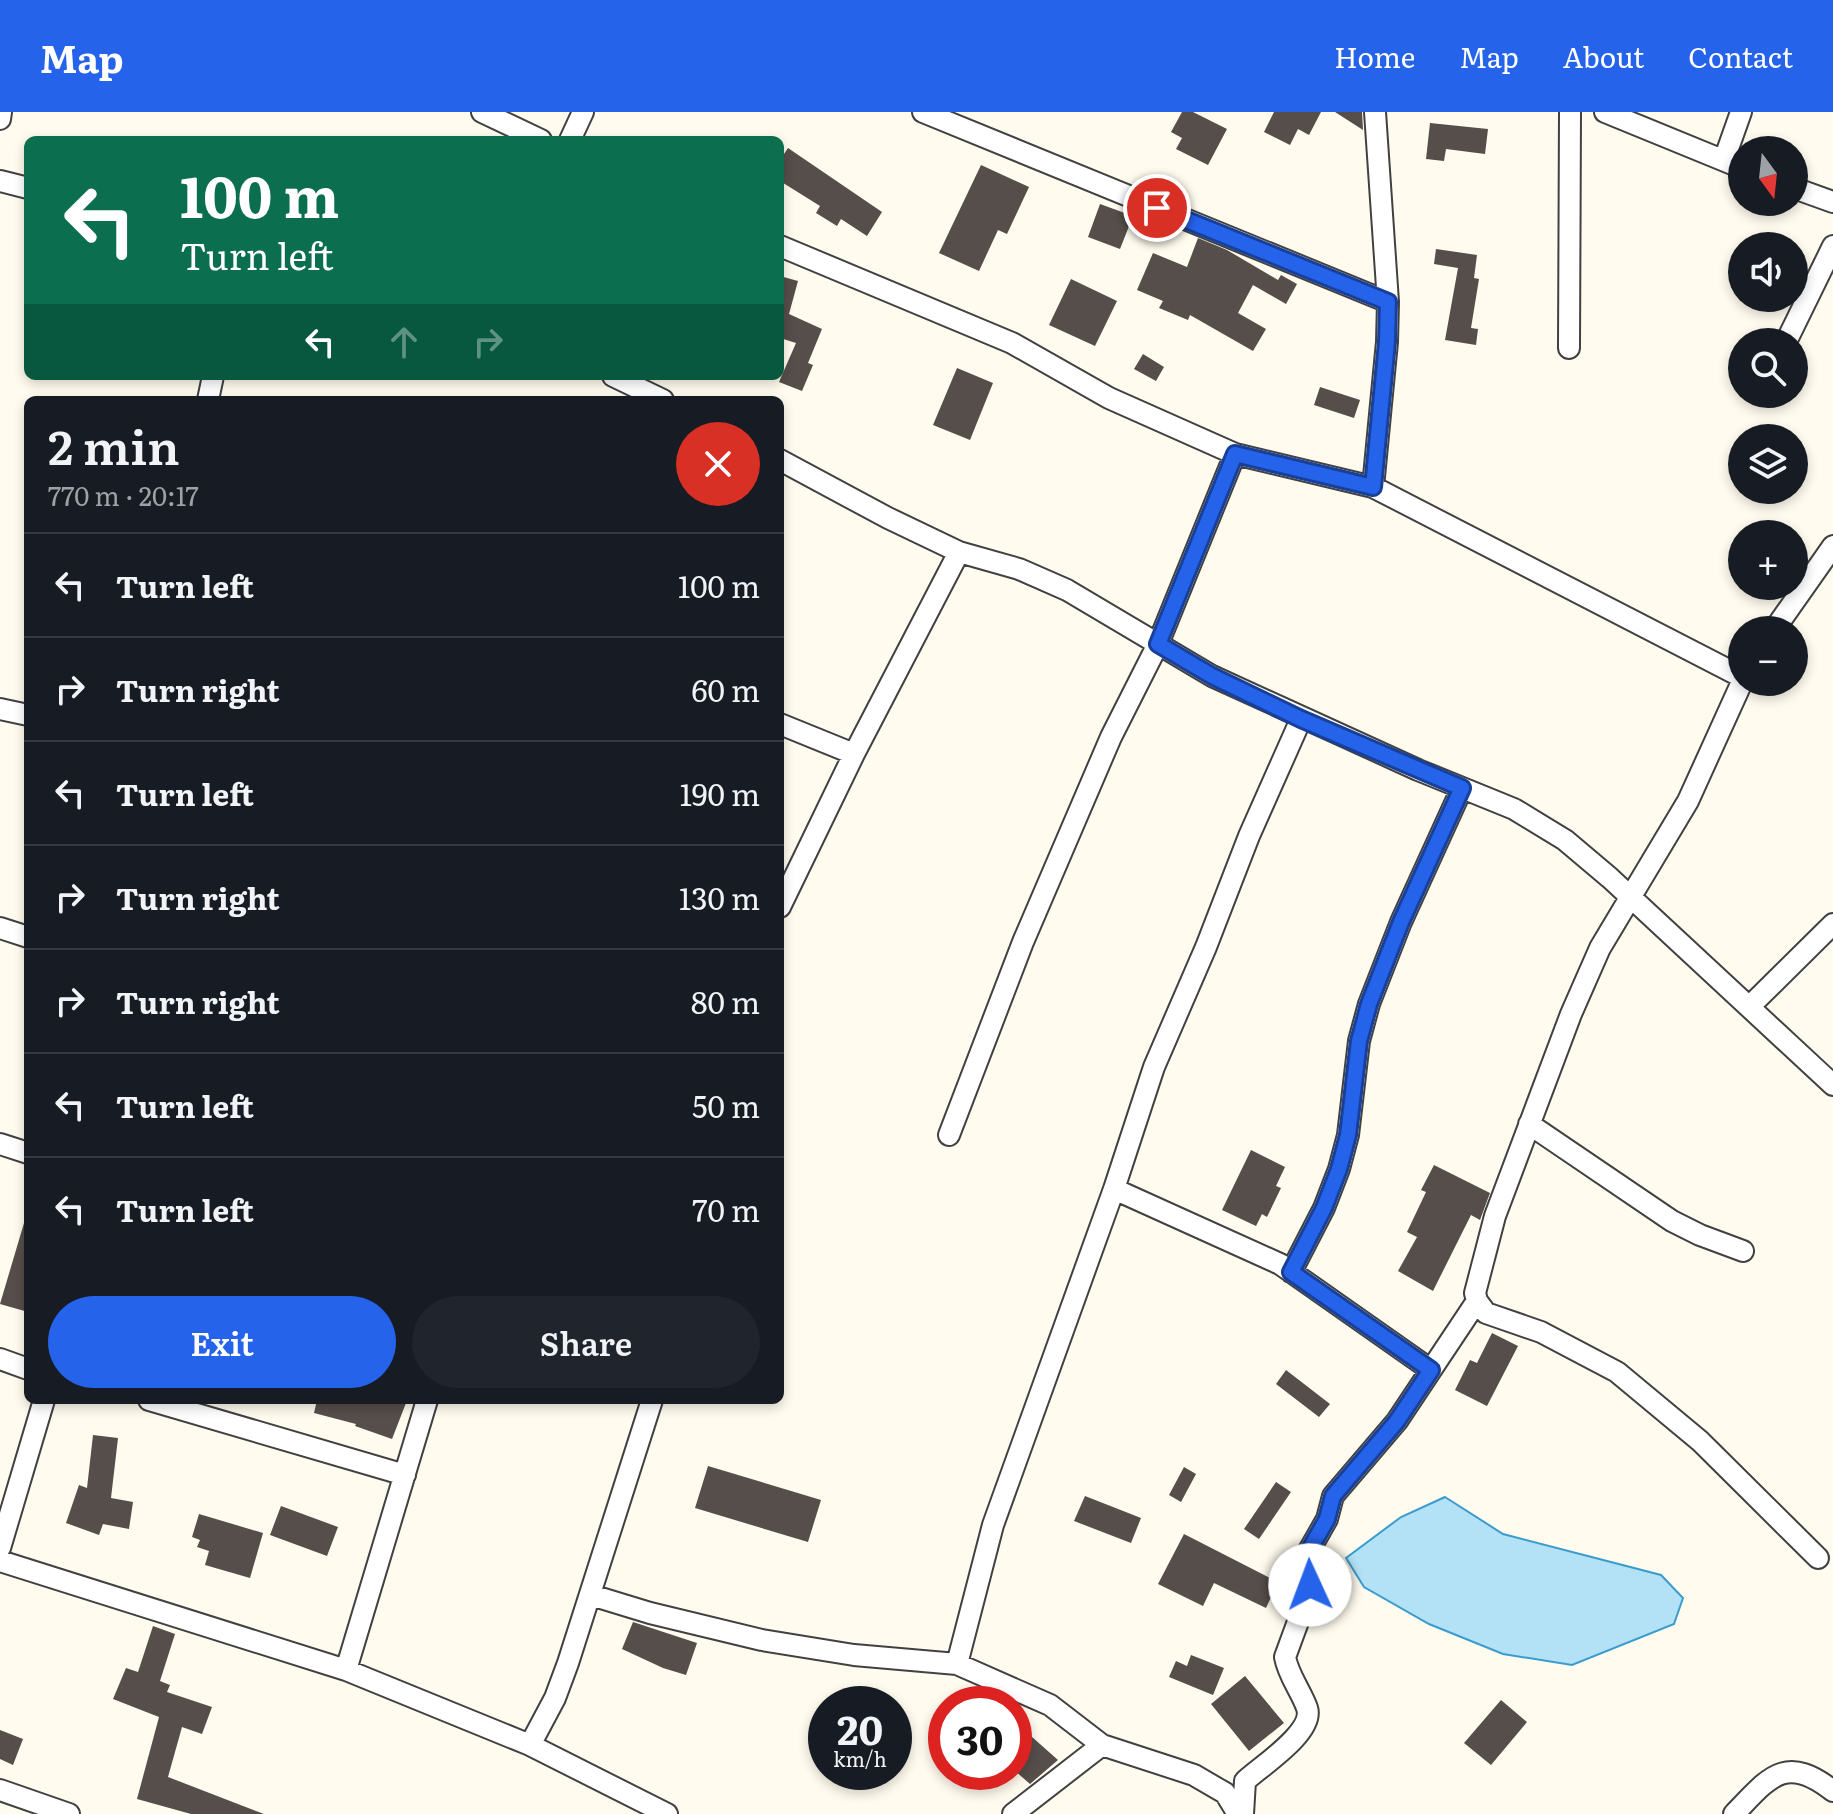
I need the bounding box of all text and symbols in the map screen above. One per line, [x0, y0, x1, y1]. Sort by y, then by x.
text: Map [40, 28, 124, 85]
text: Home [1334, 35, 1415, 77]
text: Map [1459, 35, 1519, 77]
text: About [1563, 35, 1644, 77]
text: Contact [1688, 35, 1793, 77]
north arrow [1728, 136, 1808, 216]
map controls [1728, 136, 1808, 696]
text: 100 m [180, 152, 339, 235]
icon: left [48, 168, 152, 272]
pin [1123, 174, 1191, 242]
icon: arrive [1135, 186, 1179, 230]
text: Turn left [180, 228, 334, 281]
button: sound [1728, 232, 1808, 312]
icon: left [298, 320, 342, 364]
icon: ahead [382, 320, 426, 364]
icon: right [466, 320, 510, 364]
button: search [1728, 328, 1808, 408]
text: 2 min [48, 409, 180, 480]
button: close [676, 422, 760, 506]
button: layers [1728, 424, 1808, 504]
text: 770 m · 20:17 [48, 475, 199, 514]
button: + [1728, 520, 1808, 600]
icon: left [48, 563, 92, 607]
text: Turn left [116, 563, 254, 607]
text: 100 m [678, 563, 760, 607]
button: − [1728, 616, 1808, 696]
icon: right [48, 667, 92, 711]
text: Turn right [116, 667, 280, 711]
text: 60 m [691, 667, 760, 711]
icon: left [48, 771, 92, 815]
text: Turn left [116, 771, 254, 815]
text: 190 m [680, 771, 760, 815]
icon: right [48, 875, 92, 919]
text: Turn right [116, 875, 280, 919]
text: 130 m [679, 875, 760, 919]
icon: right [48, 979, 92, 1023]
text: Turn right [116, 979, 280, 1023]
text: 80 m [691, 979, 760, 1023]
icon: left [48, 1083, 92, 1127]
text: Turn left [116, 1083, 254, 1127]
text: 50 m [692, 1083, 760, 1127]
icon: left [48, 1187, 92, 1231]
text: Turn left [116, 1187, 254, 1231]
text: 70 m [692, 1187, 760, 1231]
button: Exit [48, 1296, 396, 1388]
button: Share [412, 1296, 760, 1388]
position arrow [1268, 1543, 1352, 1627]
speed limit sign: 30 [928, 1686, 1032, 1790]
text: 20 [837, 1698, 883, 1757]
text: km/h [833, 1743, 887, 1773]

